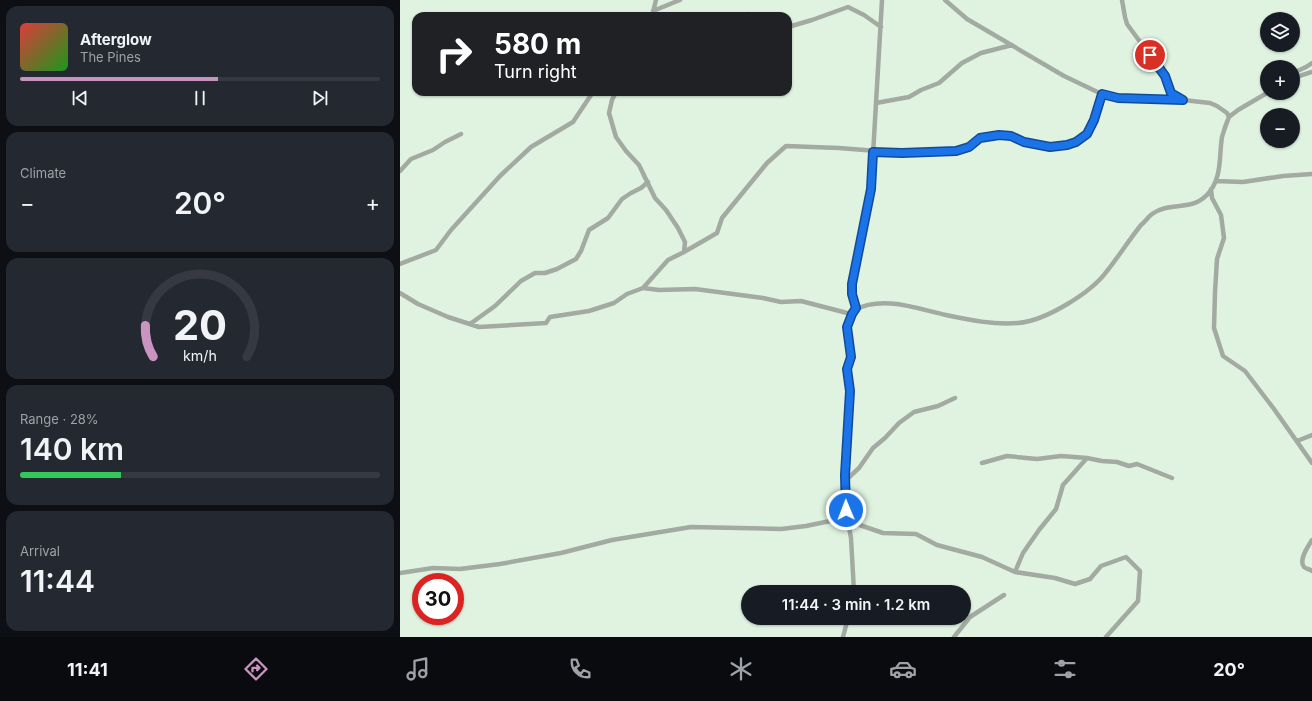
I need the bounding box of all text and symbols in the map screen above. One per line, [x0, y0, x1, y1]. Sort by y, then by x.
map controls [1260, 12, 1300, 148]
button: layers [1260, 12, 1300, 52]
text: 580 m [494, 27, 581, 61]
icon: right [428, 28, 480, 80]
text: Afterglow [80, 30, 152, 49]
pin [1133, 38, 1167, 72]
icon: arrive [1139, 44, 1161, 66]
text: The Pines [80, 49, 141, 65]
button: + [1260, 60, 1300, 100]
text: Turn right [494, 61, 577, 82]
icon: previous [69, 87, 91, 109]
icon: pause [189, 87, 211, 109]
icon: next [309, 87, 331, 109]
button: − [1260, 108, 1300, 148]
text: Climate [20, 165, 66, 181]
text: 20° [174, 185, 226, 221]
text: − [20, 190, 35, 216]
text: + [365, 190, 380, 216]
text: 20 [173, 299, 227, 349]
text: km/h [183, 346, 217, 363]
text: Range · 28% [20, 411, 99, 427]
text: 140 km [20, 431, 124, 467]
position arrow [825, 489, 867, 531]
text: Arrival [20, 543, 60, 559]
text: 11:44 [20, 563, 95, 599]
speed limit sign: 30 [412, 573, 464, 625]
text: 11:44 · 3 min · 1.2 km [782, 595, 930, 614]
icon: directions [242, 655, 270, 683]
icon: music [404, 655, 432, 683]
icon: phone [566, 655, 594, 683]
icon: climate [727, 655, 755, 683]
icon: car [889, 655, 917, 683]
icon: filters [1051, 655, 1079, 683]
text: 11:41 [67, 659, 108, 680]
text: 20° [1213, 659, 1245, 680]

